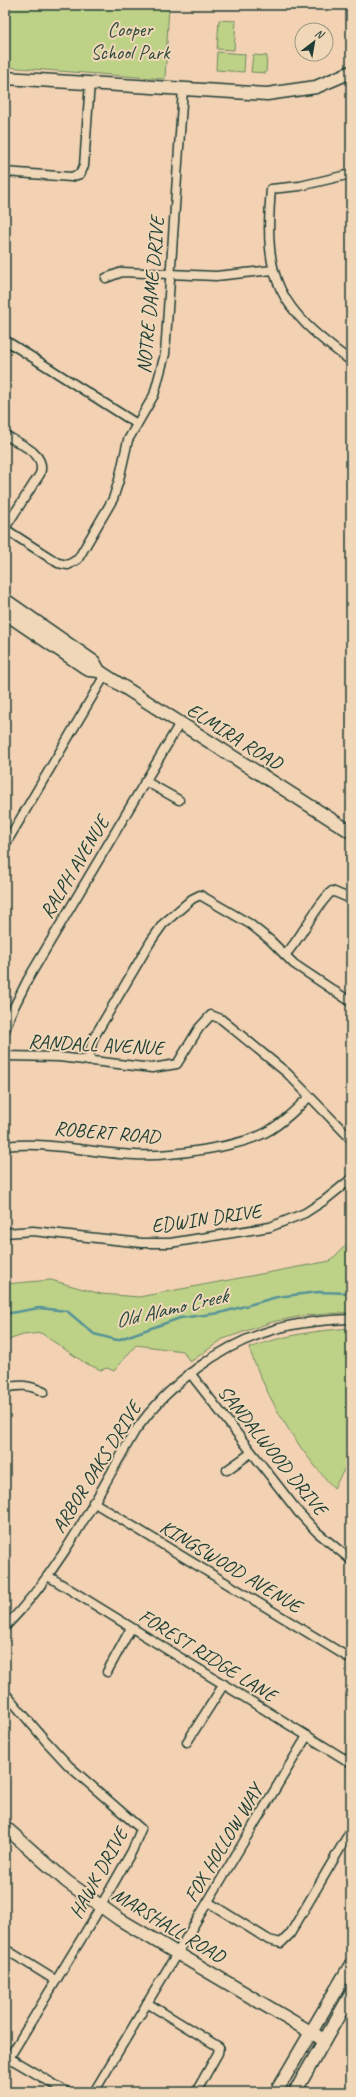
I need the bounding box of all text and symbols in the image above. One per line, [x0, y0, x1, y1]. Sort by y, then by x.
park label: Cooper School Park [90, 17, 171, 65]
north arrow [294, 22, 334, 62]
text: N [313, 26, 328, 42]
street label: NOTRE DAME DRIVE [131, 212, 170, 375]
street label: ELMIRA ROAD [182, 697, 288, 776]
street label: RALPH AVENUE [34, 809, 116, 923]
street label: RANDALL AVENUE [28, 1028, 167, 1061]
street label: ROBERT ROAD [53, 1115, 163, 1150]
street label: EDWIN DRIVE [150, 1198, 265, 1239]
water label: Old Alamo Creek [113, 1282, 234, 1333]
street label: SANDALWOOD DRIVE [212, 1380, 335, 1523]
street label: ARBOR OAKS DRIVE [46, 1394, 148, 1538]
street label: KINGSWOOD AVENUE [155, 1514, 308, 1620]
street label: FOREST RIDGE LANE [134, 1603, 284, 1709]
street label: FOX HOLLOW WAY [179, 1777, 270, 1907]
street label: HAWK DRIVE [63, 1821, 135, 1923]
street label: MARSHALL ROAD [108, 1882, 231, 1970]

